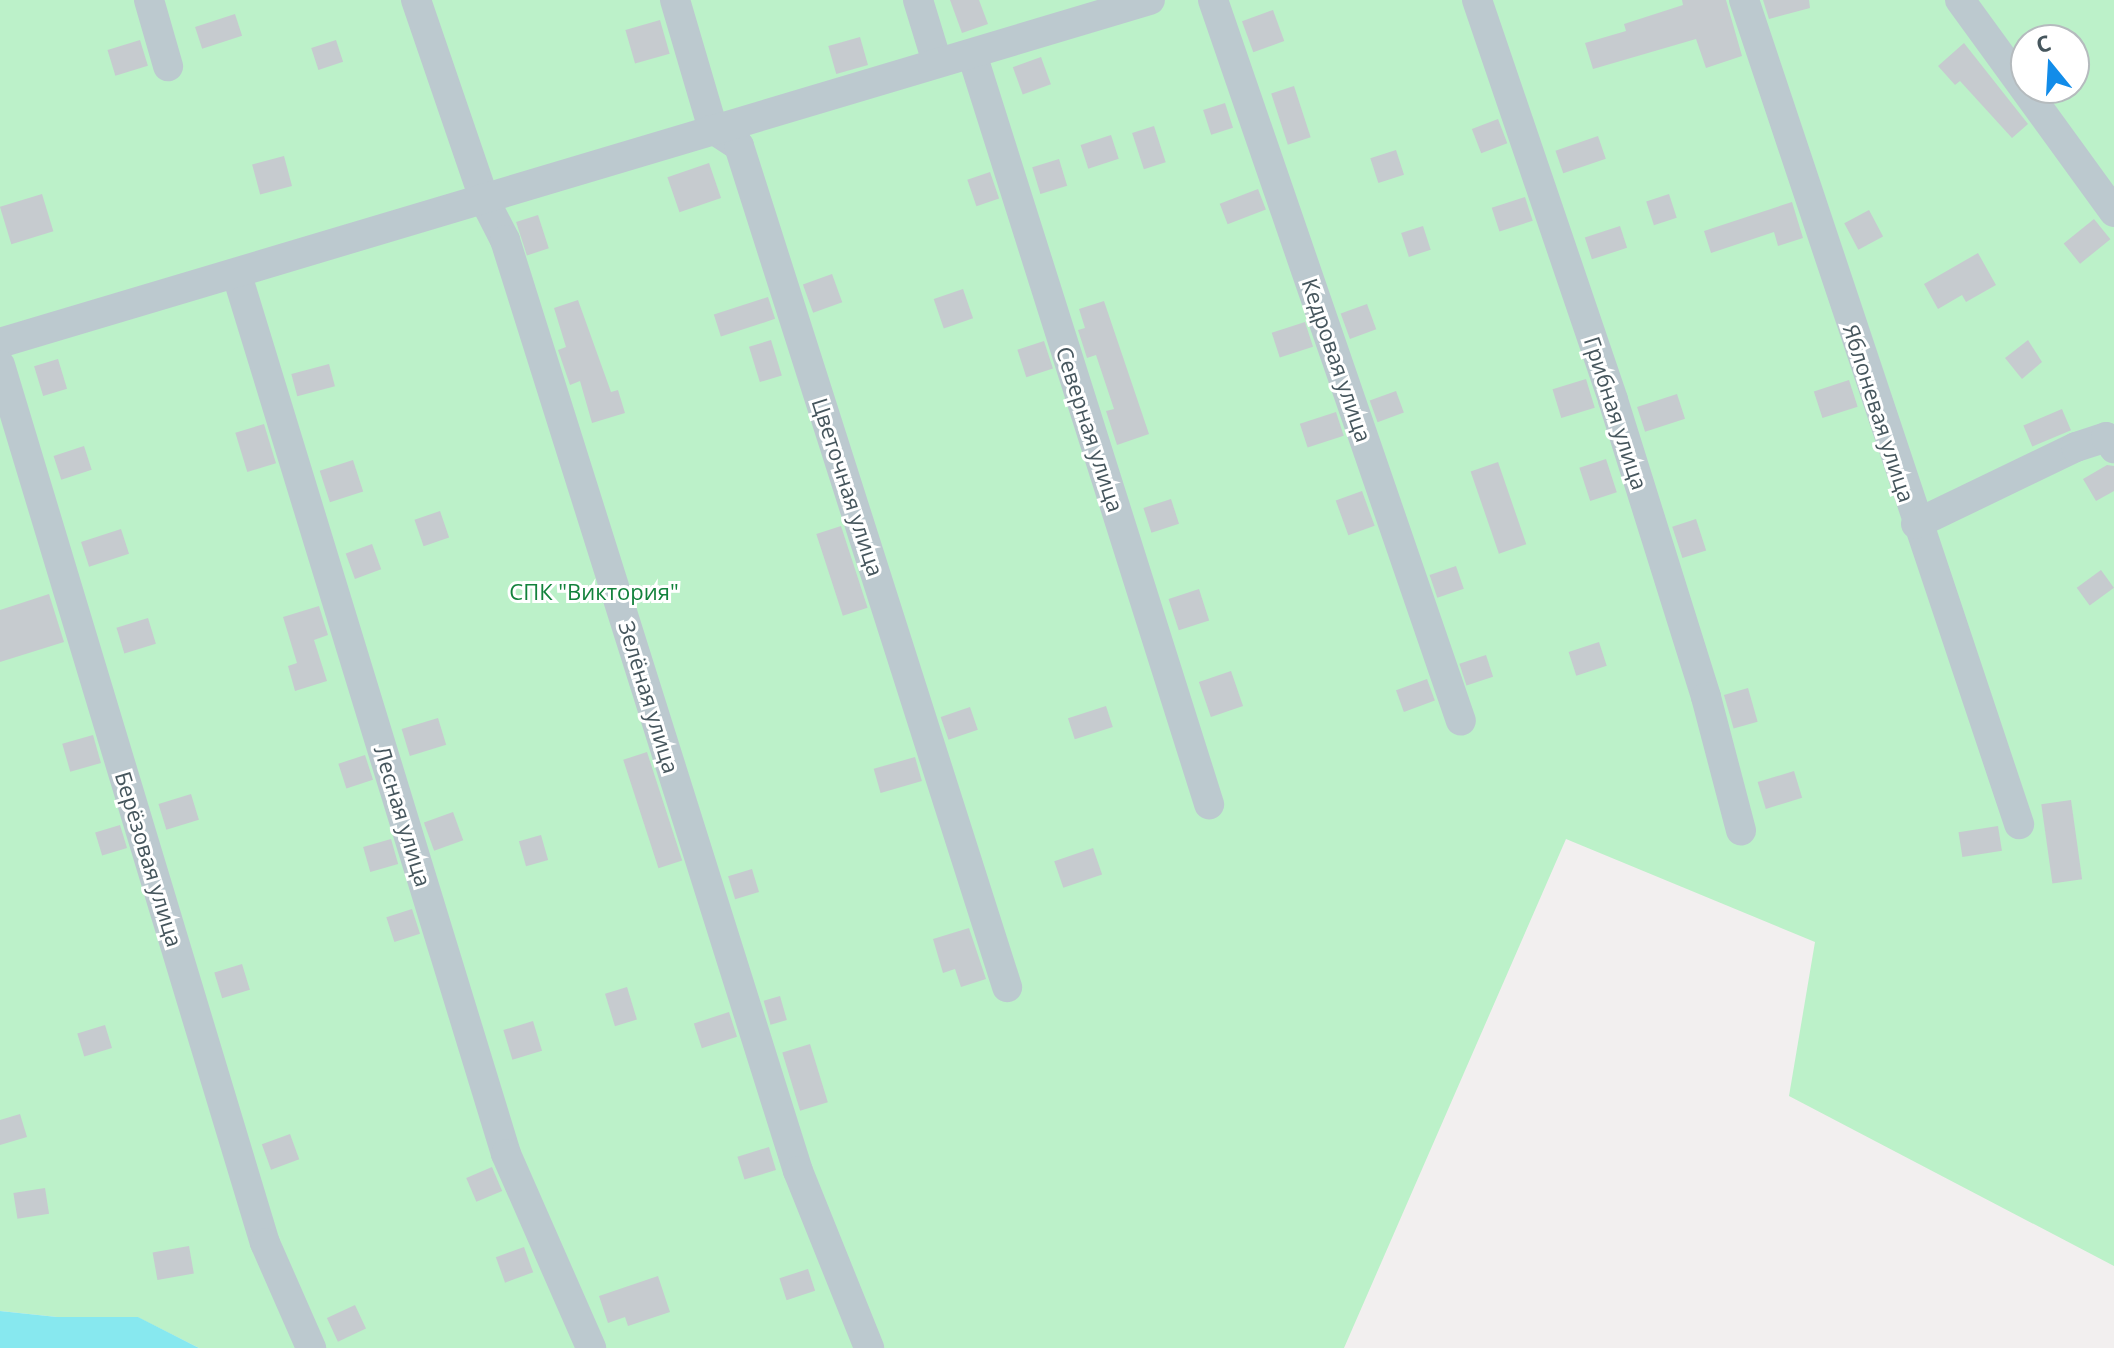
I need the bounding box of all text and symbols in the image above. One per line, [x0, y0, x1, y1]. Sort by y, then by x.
north arrow [2010, 24, 2090, 104]
text: С [2032, 27, 2055, 60]
street label: Кедровая улица [1297, 275, 1377, 445]
street label: Яблоневая улица [1838, 321, 1920, 505]
street label: Грибная улица [1579, 333, 1653, 493]
street label: Северная улица [1051, 343, 1129, 515]
street label: Цветочная улица [807, 395, 889, 579]
park label: СПК "Виктория" [509, 579, 679, 605]
street label: Зелёная улица [613, 618, 685, 776]
street label: Лесная улица [369, 742, 437, 890]
street label: Берёзовая улица [110, 768, 188, 950]

